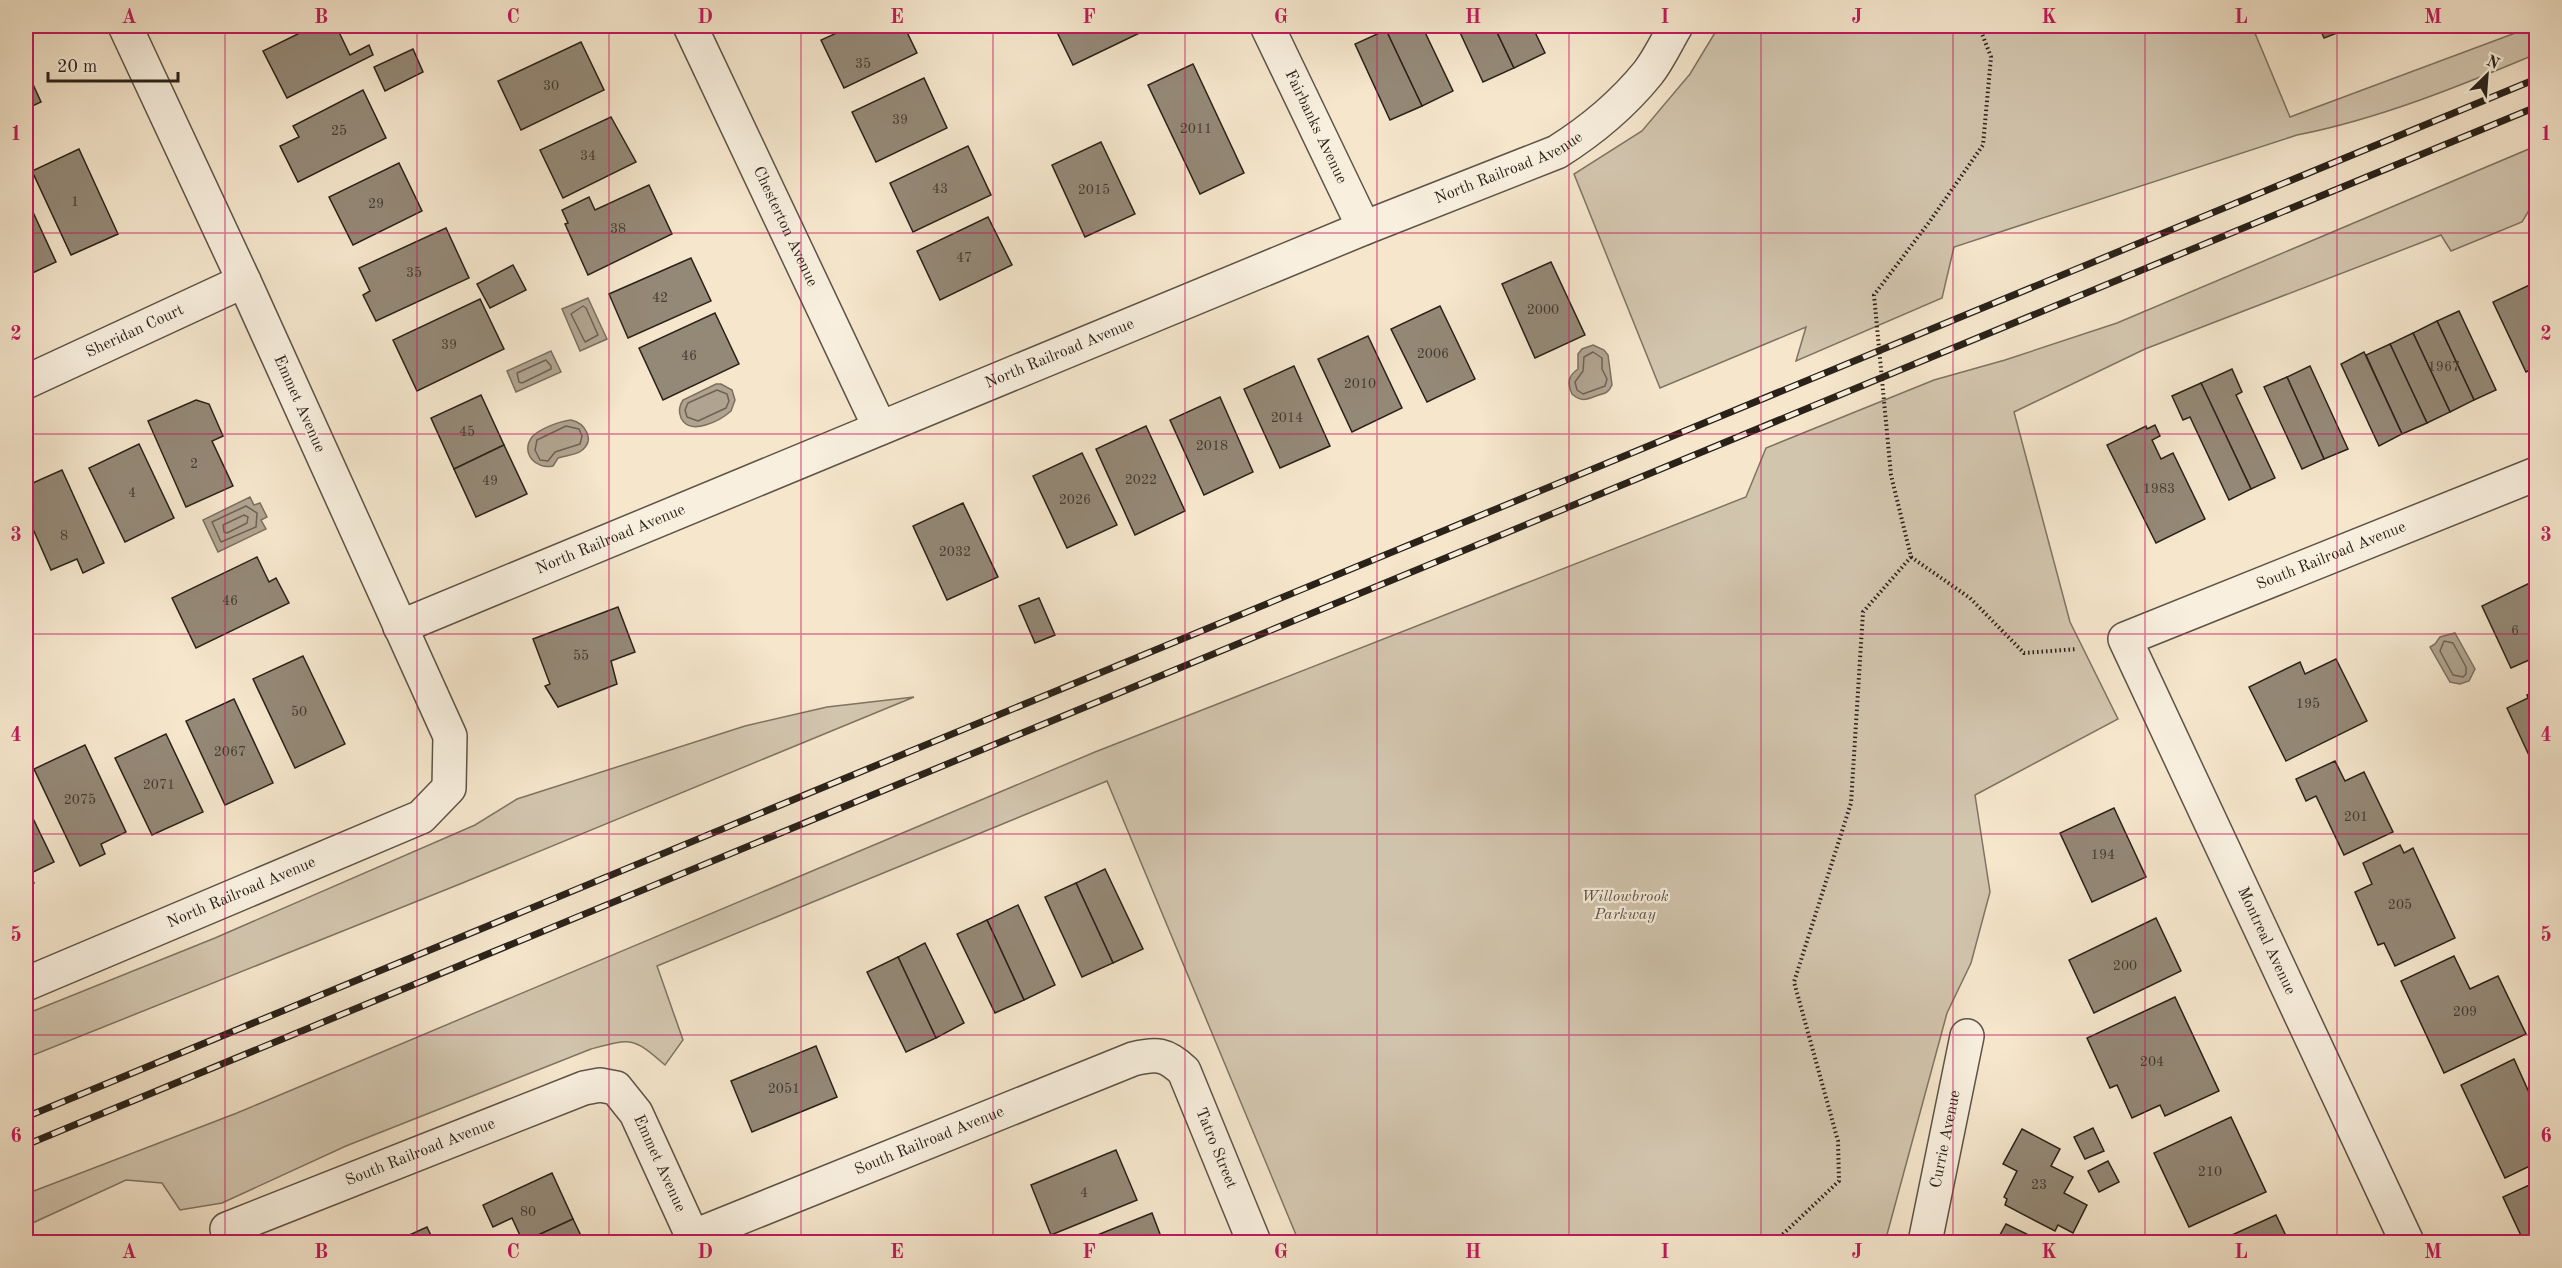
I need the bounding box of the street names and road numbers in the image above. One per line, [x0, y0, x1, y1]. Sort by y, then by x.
street label: Fairbanks Avenue [1281, 68, 1350, 186]
street label: North Railroad Avenue [1433, 129, 1586, 207]
street label: Chesterton Avenue [750, 164, 820, 289]
street label: Sheridan Court [84, 302, 187, 361]
street label: North Railroad Avenue [983, 316, 1137, 392]
street label: Emmet Avenue [270, 353, 328, 455]
street label: North Railroad Avenue [534, 502, 688, 578]
street label: South Railroad Avenue [2254, 519, 2408, 593]
street label: North Railroad Avenue [165, 854, 318, 931]
street label: Montreal Avenue [2234, 885, 2298, 997]
street label: Currie Avenue [1928, 1089, 1964, 1189]
street label: South Railroad Avenue [853, 1104, 1006, 1178]
street label: Tatro Street [1192, 1106, 1239, 1191]
street label: Emmet Avenue [630, 1113, 688, 1215]
street label: South Railroad Avenue [343, 1116, 498, 1189]

